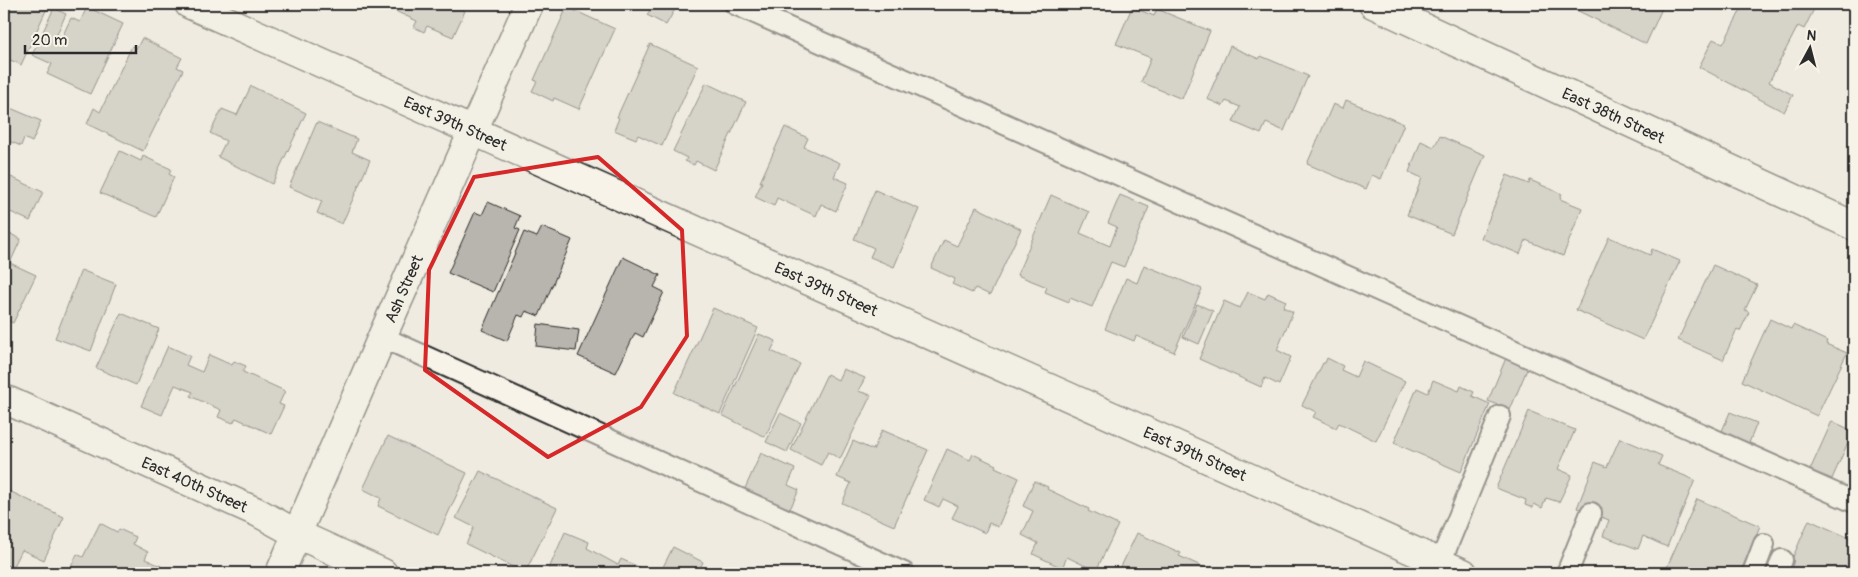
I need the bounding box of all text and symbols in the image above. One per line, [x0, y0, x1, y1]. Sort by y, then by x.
scale bar [25, 22, 136, 54]
north arrow [1786, 22, 1836, 72]
text: N [1806, 27, 1817, 45]
text: 20 m [32, 31, 67, 50]
street label: East 38th Street [1559, 84, 1668, 148]
street label: East 39th Street [400, 92, 510, 156]
street label: Ash Street [381, 252, 428, 326]
street label: East 39th Street [771, 258, 881, 322]
street label: East 39th Street [1140, 423, 1250, 486]
street label: East 40th Street [138, 453, 251, 518]

